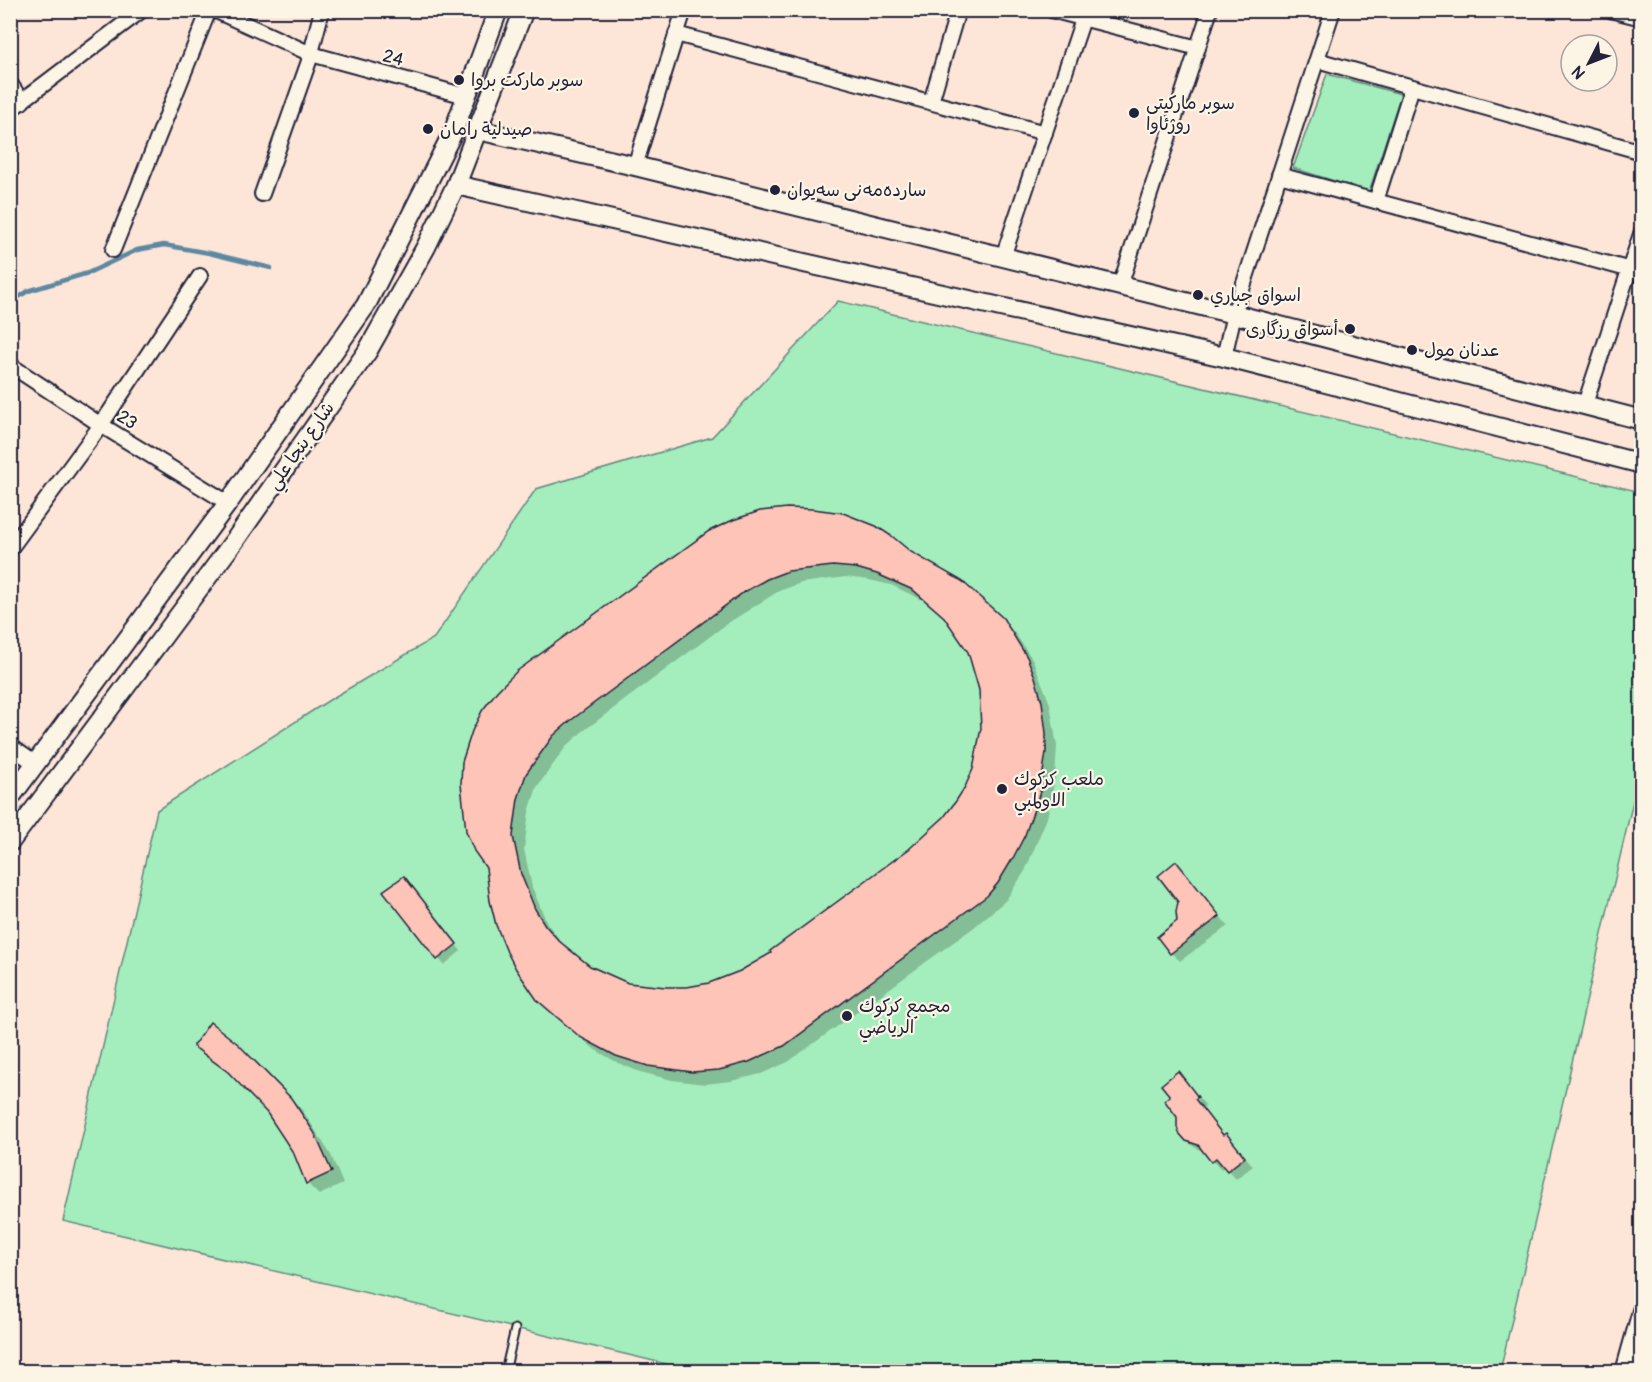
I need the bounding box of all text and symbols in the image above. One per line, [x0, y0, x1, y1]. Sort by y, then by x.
north arrow [1559, 33, 1619, 93]
street label: 24 [380, 44, 406, 72]
text: N [1567, 62, 1590, 83]
place label: سوبر ماركت بروا [471, 69, 583, 92]
marker: سوبر ماركت بروا [452, 73, 466, 87]
place label: سوبر ماركيتى روژئاوا [1146, 92, 1235, 136]
marker: سوبر ماركيتى روژئاوا [1127, 106, 1141, 120]
place label: صيدلية رامان [440, 118, 532, 141]
marker: صيدلية رامان [421, 122, 435, 136]
place label: ساردەمەنی سەیوان [787, 179, 927, 202]
marker: ساردەمەنی سەیوان [768, 183, 782, 197]
place label: اسواق جباري [1210, 284, 1301, 308]
marker: اسواق جباري [1191, 288, 1205, 302]
place label: أسواق رزگارى [1246, 318, 1339, 341]
marker: أسواق رزگارى [1343, 322, 1357, 336]
place label: عدنان مول [1424, 339, 1500, 362]
marker: عدنان مول [1405, 343, 1419, 357]
street label: شارع بنجا علي [262, 398, 343, 497]
street label: 23 [113, 405, 141, 435]
place label: ملعب كركوك الاولمبي [1014, 768, 1104, 816]
marker: ملعب كركوك الاولمبي [995, 782, 1009, 796]
place label: مجمع كركوك الرياضي [859, 995, 950, 1043]
marker: مجمع كركوك الرياضي [840, 1009, 854, 1023]

